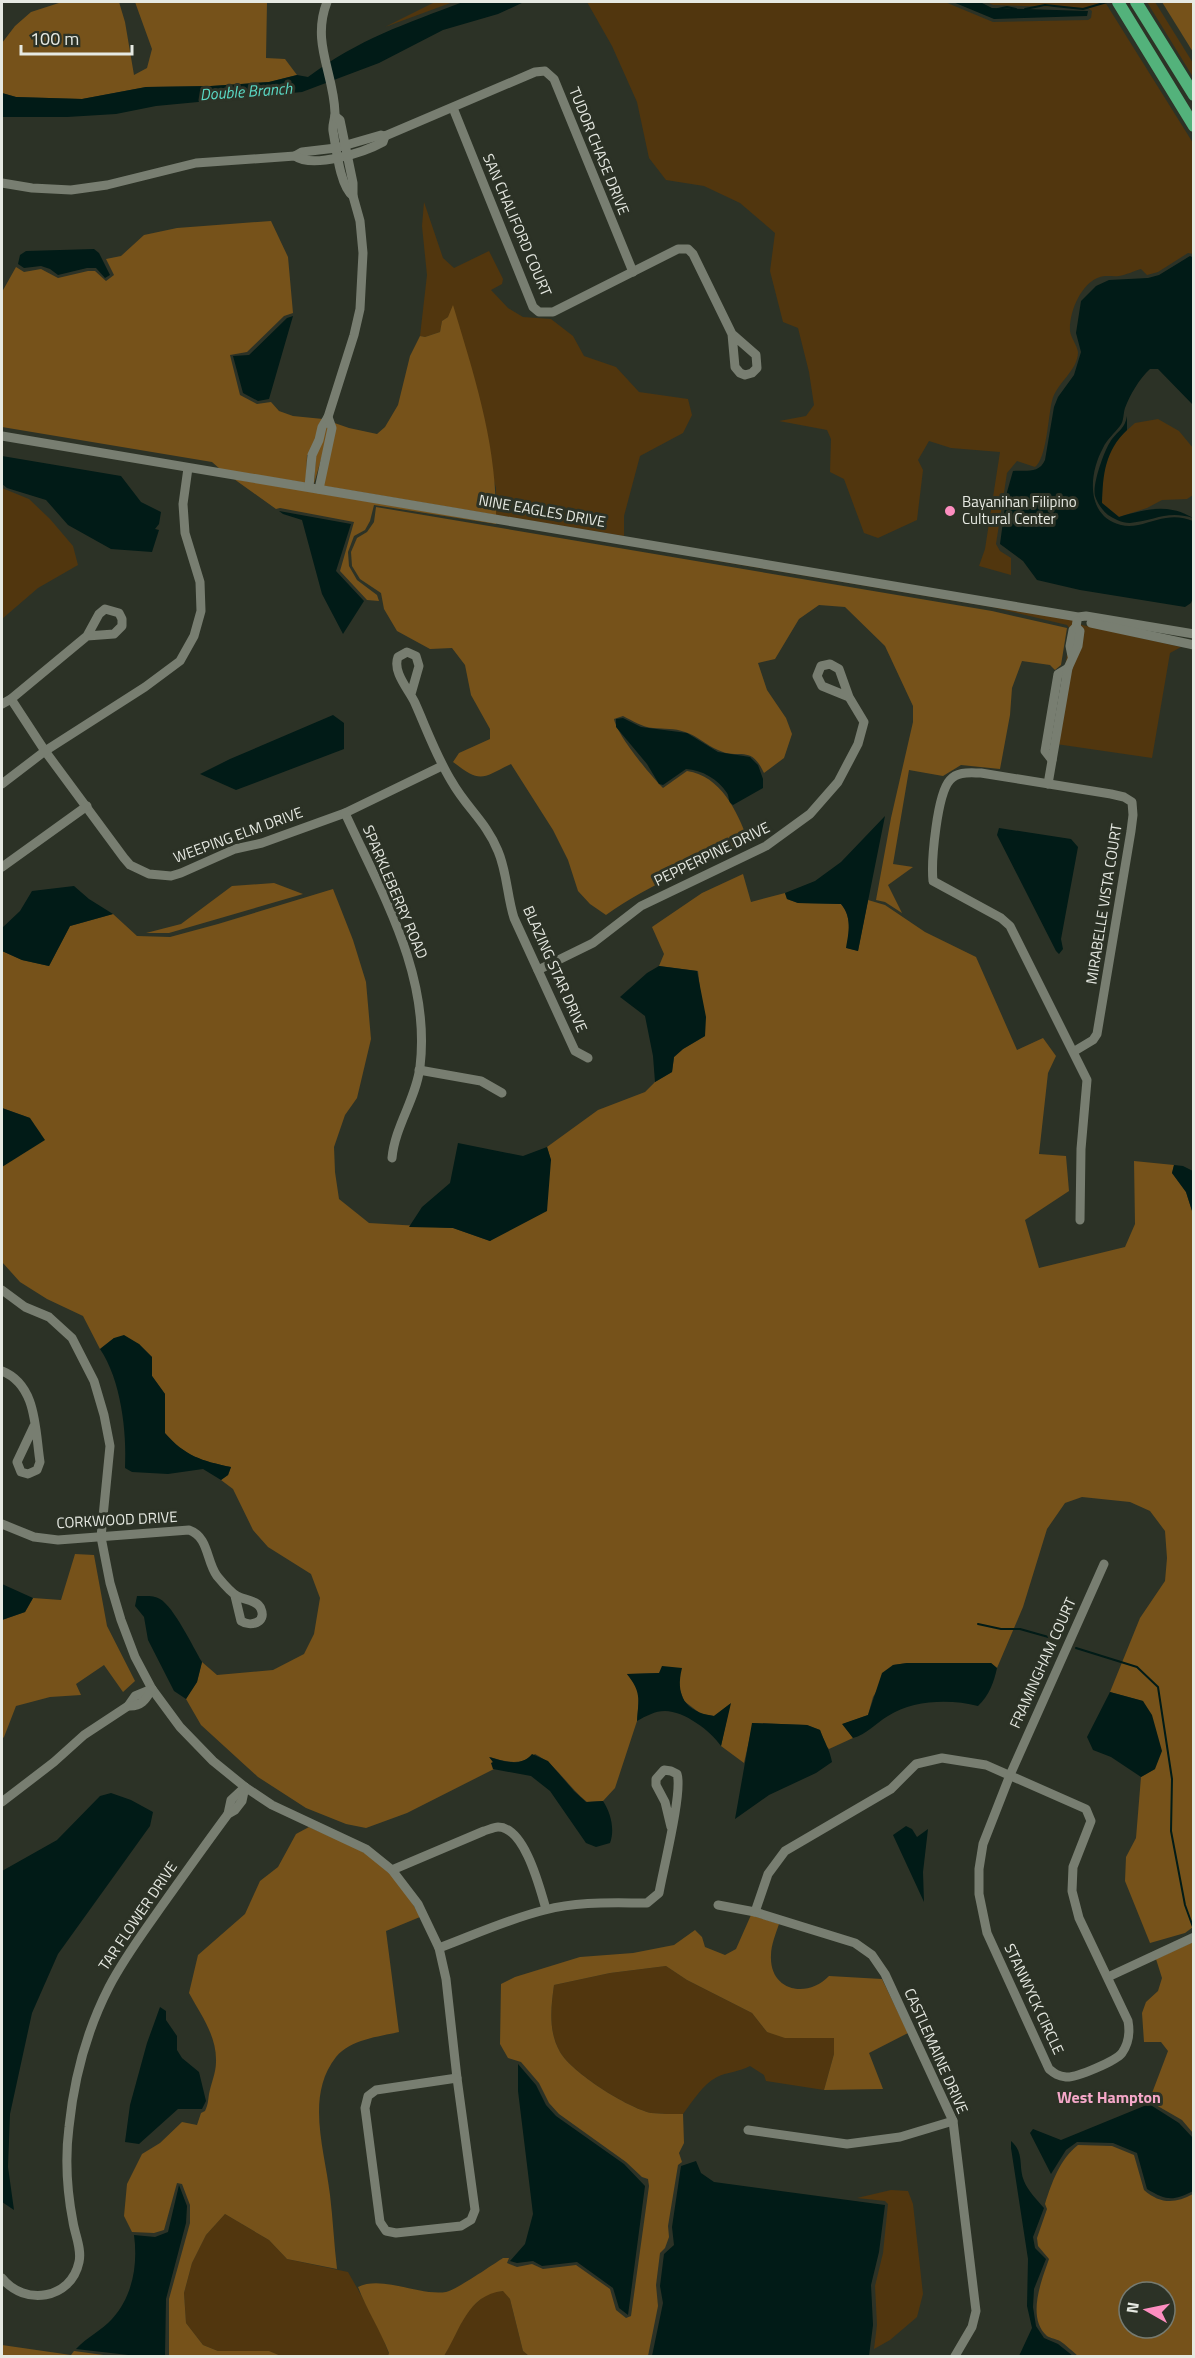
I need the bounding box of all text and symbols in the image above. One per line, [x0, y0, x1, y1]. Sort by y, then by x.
scale bar [21, 18, 132, 56]
text: 100 m [30, 25, 79, 52]
water label: Double Branch [199, 76, 294, 106]
street label: TUDOR CHASE DRIVE [563, 83, 636, 218]
street label: SAN CHALIFORD COURT [477, 150, 558, 300]
street label: NINE EAGLES DRIVE [477, 488, 607, 533]
place label: Bayanihan Filipino Cultural Center [962, 490, 1077, 530]
marker: Bayanihan Filipino Cultural Center [943, 504, 957, 518]
street label: WEEPING ELM DRIVE [170, 800, 306, 869]
street label: PEPPERPINE DRIVE [650, 815, 774, 892]
street label: SPARKLEBERRY ROAD [357, 821, 434, 962]
street label: MIRABELLE VISTA COURT [1079, 822, 1128, 986]
street label: BLAZING STAR DRIVE [517, 902, 594, 1036]
street label: CORKWOOD DRIVE [56, 1505, 178, 1534]
street label: FRAMINGHAM COURT [1003, 1594, 1082, 1732]
street label: TAR FLOWER DRIVE [93, 1857, 183, 1975]
street label: STANWYCK CIRCLE [999, 1940, 1070, 2058]
street label: CASTLEMAINE DRIVE [898, 1984, 974, 2117]
district label: West Hampton [1057, 2085, 1161, 2109]
north arrow [1117, 2280, 1177, 2340]
text: N [1119, 2300, 1145, 2315]

